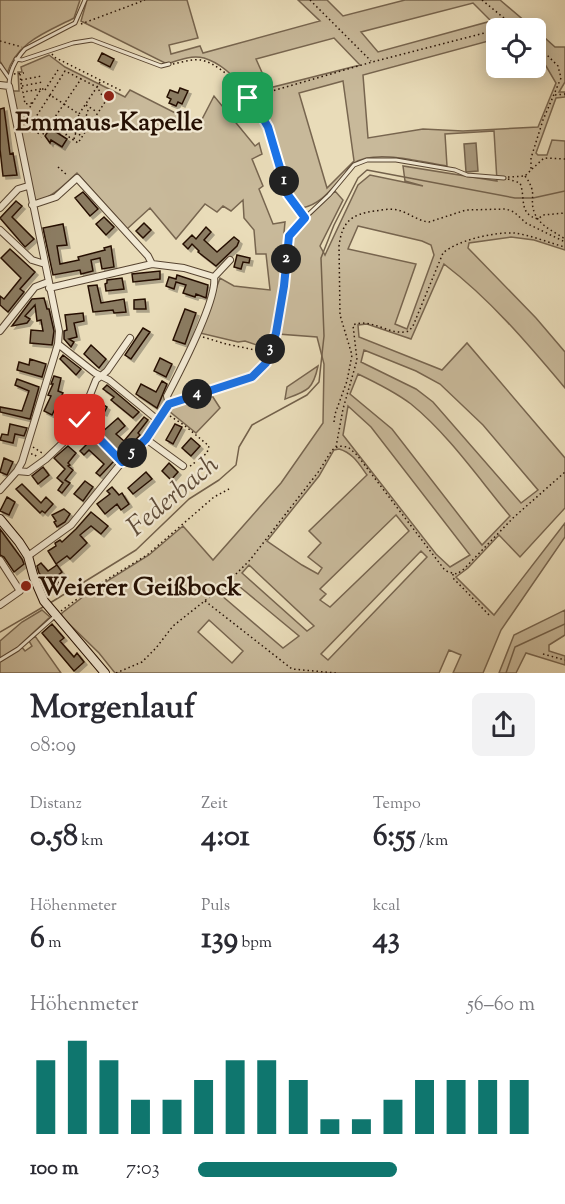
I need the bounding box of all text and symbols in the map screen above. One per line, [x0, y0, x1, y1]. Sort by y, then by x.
map controls [486, 18, 546, 78]
button: locate [486, 18, 546, 78]
pin [222, 72, 273, 123]
icon: arrive [231, 81, 264, 114]
marker: Emmaus-Kapelle [102, 89, 116, 103]
place label: Emmaus-Kapelle [15, 105, 203, 142]
pin: 1 [269, 166, 299, 196]
text: 1 [281, 169, 287, 192]
pin: 2 [271, 244, 301, 274]
text: 2 [282, 247, 290, 270]
pin: 3 [255, 334, 285, 364]
text: 3 [267, 337, 273, 360]
pin: 4 [182, 379, 212, 409]
text: 4 [193, 382, 201, 405]
pin [54, 394, 105, 445]
icon: check [63, 403, 96, 436]
pin: 5 [117, 438, 147, 468]
text: 5 [129, 441, 135, 464]
water label: Federbach [119, 447, 228, 547]
place label: Weierer Geißbock [38, 570, 242, 607]
marker: Weierer Geißbock [19, 579, 33, 593]
text: Morgenlauf [30, 685, 195, 733]
button: share [472, 693, 535, 756]
text: 08:09 [30, 732, 76, 761]
text: Distanz [30, 793, 82, 816]
text: Zeit [201, 793, 228, 816]
text: Tempo [373, 793, 421, 816]
text: 0.58 [30, 816, 78, 859]
text: 4:01 [201, 816, 250, 859]
text: 6:55 [373, 816, 416, 859]
text: km [78, 830, 103, 853]
text: /km [416, 830, 448, 853]
text: Höhenmeter [30, 895, 117, 918]
text: Puls [201, 895, 230, 918]
text: kcal [373, 895, 400, 918]
text: 6 [30, 918, 45, 961]
text: 139 [201, 918, 238, 961]
text: 43 [373, 918, 400, 961]
text: m [45, 932, 62, 955]
text: bpm [238, 932, 272, 955]
text: Höhenmeter [30, 991, 139, 1020]
text: 56–60 m [467, 991, 535, 1020]
text: 100 m [30, 1155, 79, 1184]
text: 7:03 [126, 1155, 160, 1184]

